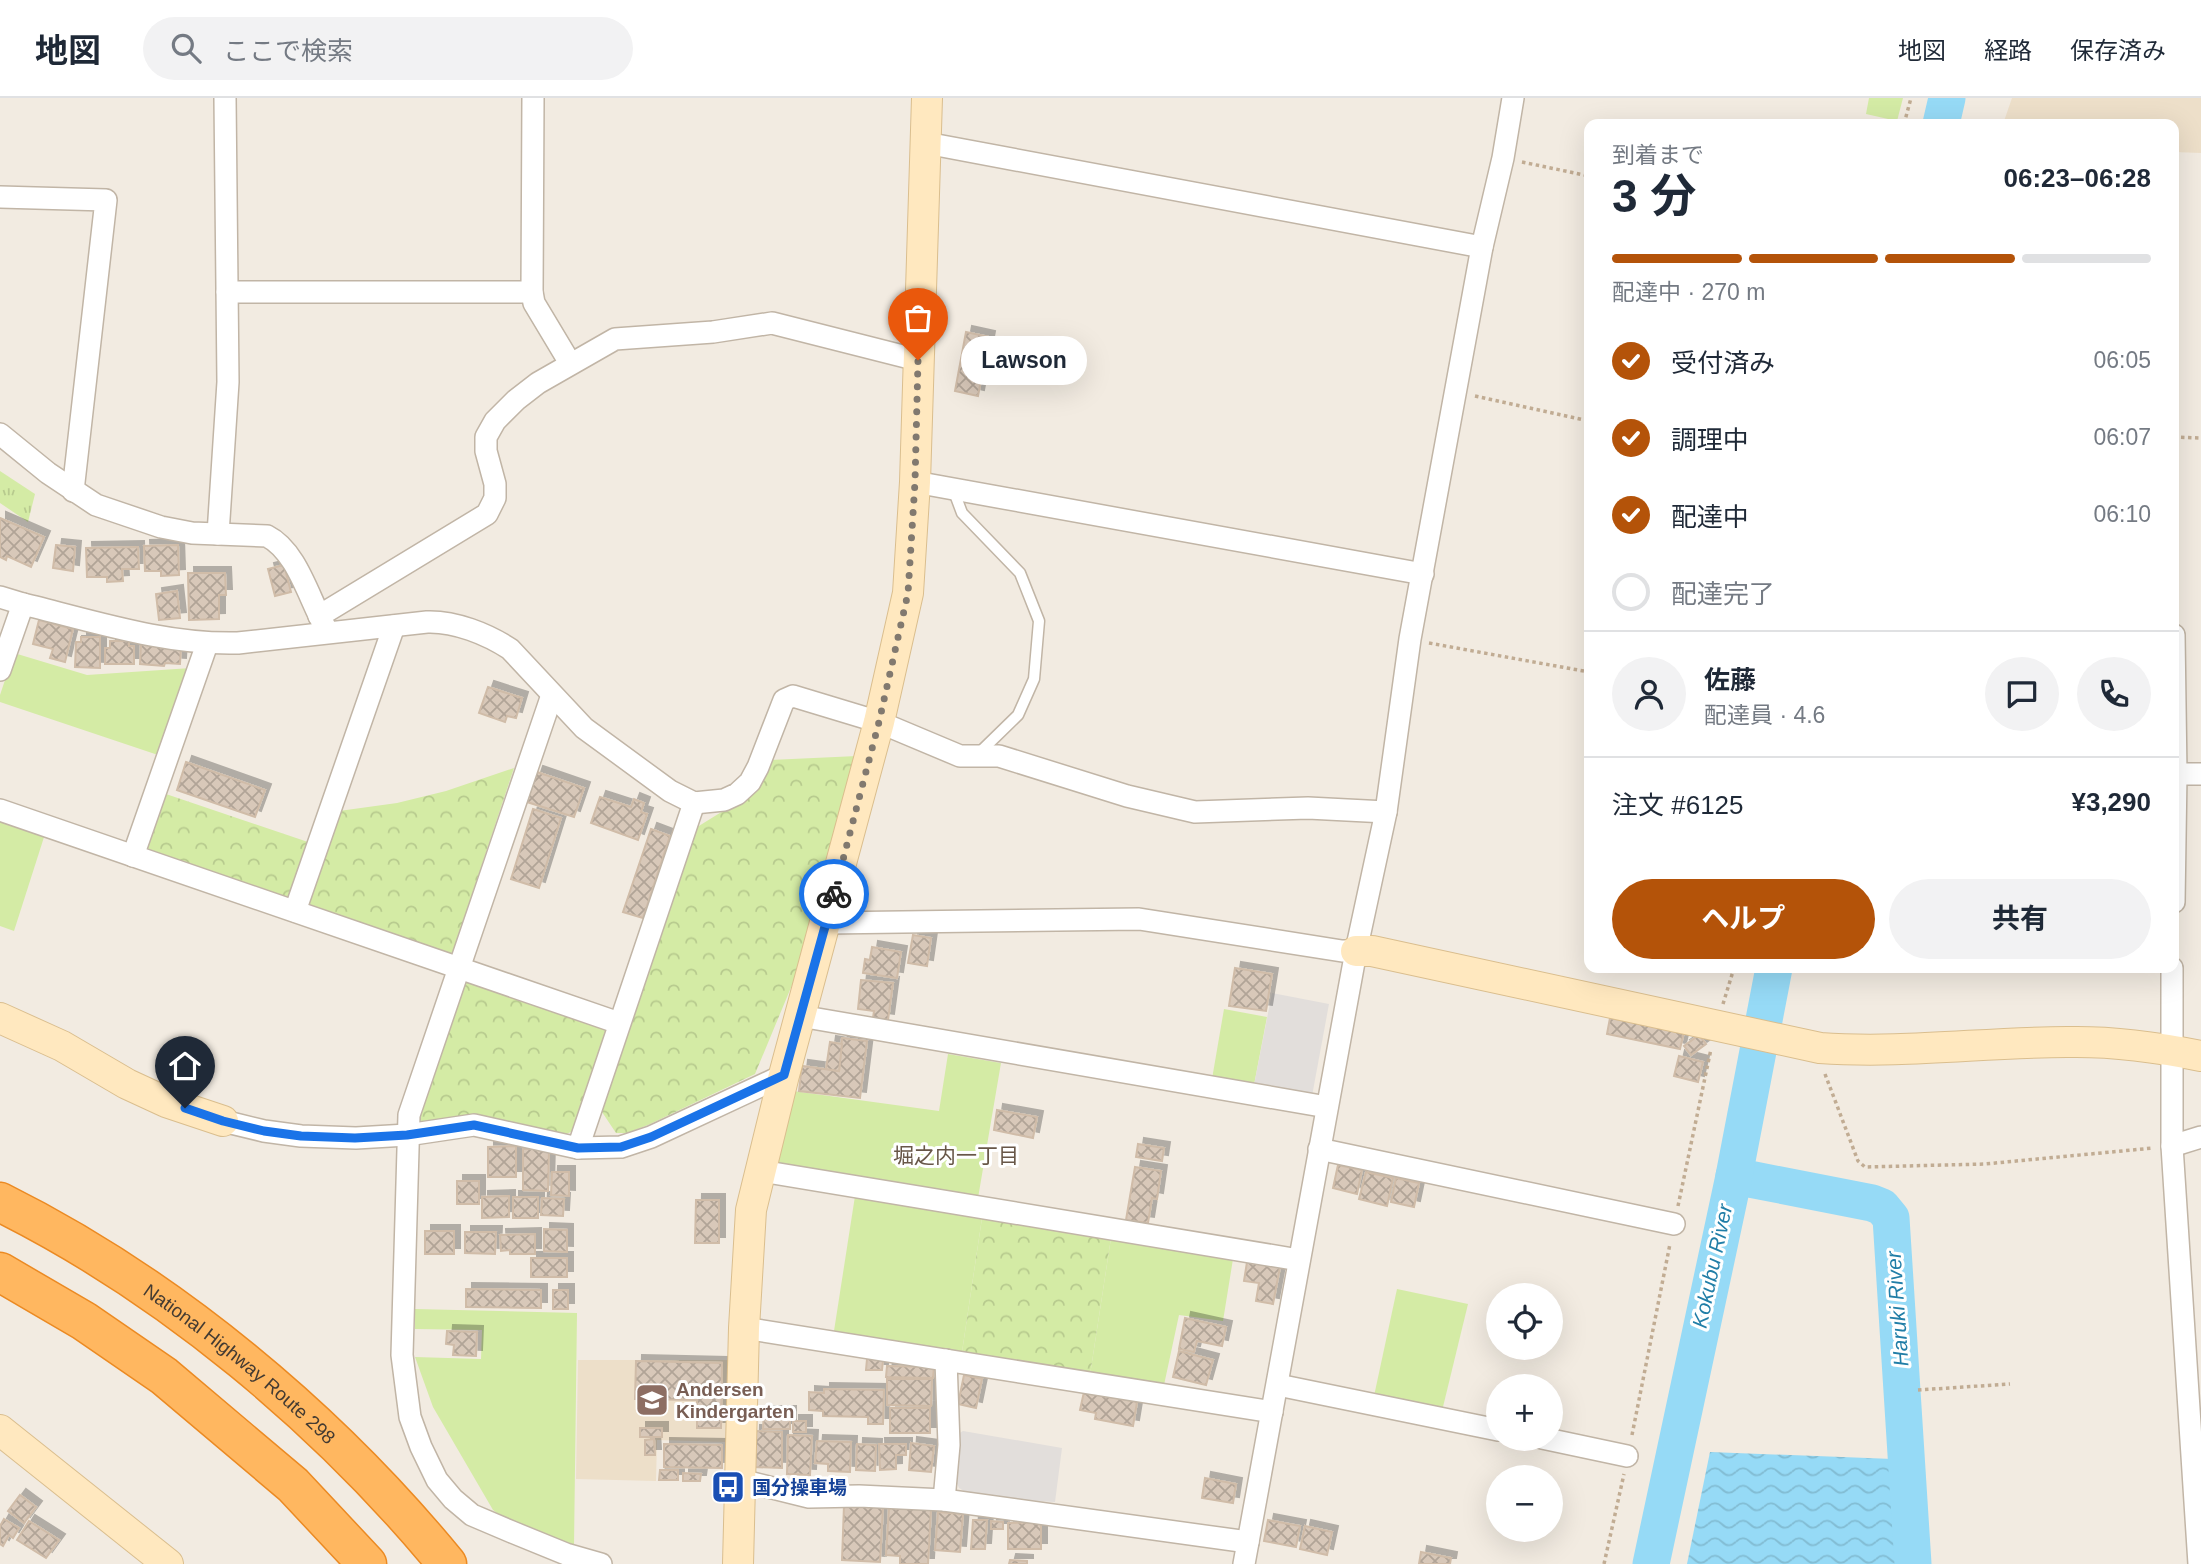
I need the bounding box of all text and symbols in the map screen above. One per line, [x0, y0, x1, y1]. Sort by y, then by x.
search box [143, 17, 633, 80]
icon: search [167, 29, 205, 67]
text: 地図 [35, 32, 101, 69]
text: ここで検索 [223, 36, 353, 66]
text: 地図 [1898, 37, 1946, 64]
text: 経路 [1984, 37, 2032, 64]
text: 保存済み [2070, 37, 2166, 64]
text: 到着まで [1612, 142, 1704, 168]
text: 06:23–06:28 [2004, 163, 2151, 193]
text: 3 分 [1612, 170, 1696, 222]
text: 配達中 · 270 m [1612, 279, 1765, 305]
pin [888, 288, 948, 360]
icon: bag [899, 299, 937, 337]
callout: Lawson [960, 336, 1086, 384]
icon: check [1612, 342, 1650, 380]
text: Lawson [981, 347, 1067, 373]
text: 06:05 [2093, 347, 2151, 373]
text: 受付済み [1671, 348, 1775, 378]
icon: check [1612, 419, 1650, 457]
text: 06:07 [2093, 424, 2151, 450]
text: 調理中 [1671, 425, 1749, 455]
icon: check [1612, 496, 1650, 534]
text: 06:10 [2093, 501, 2151, 527]
text: 配達中 [1671, 502, 1749, 532]
text: 配達完了 [1671, 579, 1775, 609]
button: person [1612, 657, 1686, 731]
button: chat [1985, 657, 2059, 731]
button: phone [2077, 657, 2151, 731]
text: 佐藤 [1704, 665, 1756, 695]
text: 配達員 · 4.6 [1704, 702, 1825, 728]
text: ¥3,290 [2071, 787, 2151, 817]
text: 注文 #6125 [1612, 790, 1744, 820]
courier [799, 859, 869, 929]
icon: bike [815, 875, 853, 913]
button: ヘルプ [1612, 879, 1875, 959]
button: 共有 [1889, 879, 2151, 959]
pin [155, 1036, 215, 1108]
icon: home [166, 1047, 204, 1085]
district label: 堀之内一丁目 [893, 1144, 1019, 1167]
water label: Kokubu River [1688, 1201, 1737, 1330]
water label: Haruki River [1881, 1250, 1913, 1367]
street label: National Highway Route 298 [140, 1279, 340, 1448]
map controls [1486, 1283, 1563, 1542]
button: locate [1486, 1283, 1563, 1360]
button: + [1486, 1374, 1563, 1451]
place label: Andersen Kindergarten [676, 1379, 794, 1422]
school or university icon: Andersen Kindergarten [633, 1381, 671, 1419]
button: − [1486, 1465, 1563, 1542]
bus stop icon: 国分操車場 [709, 1468, 747, 1506]
place label: 国分操車場 [752, 1477, 847, 1498]

